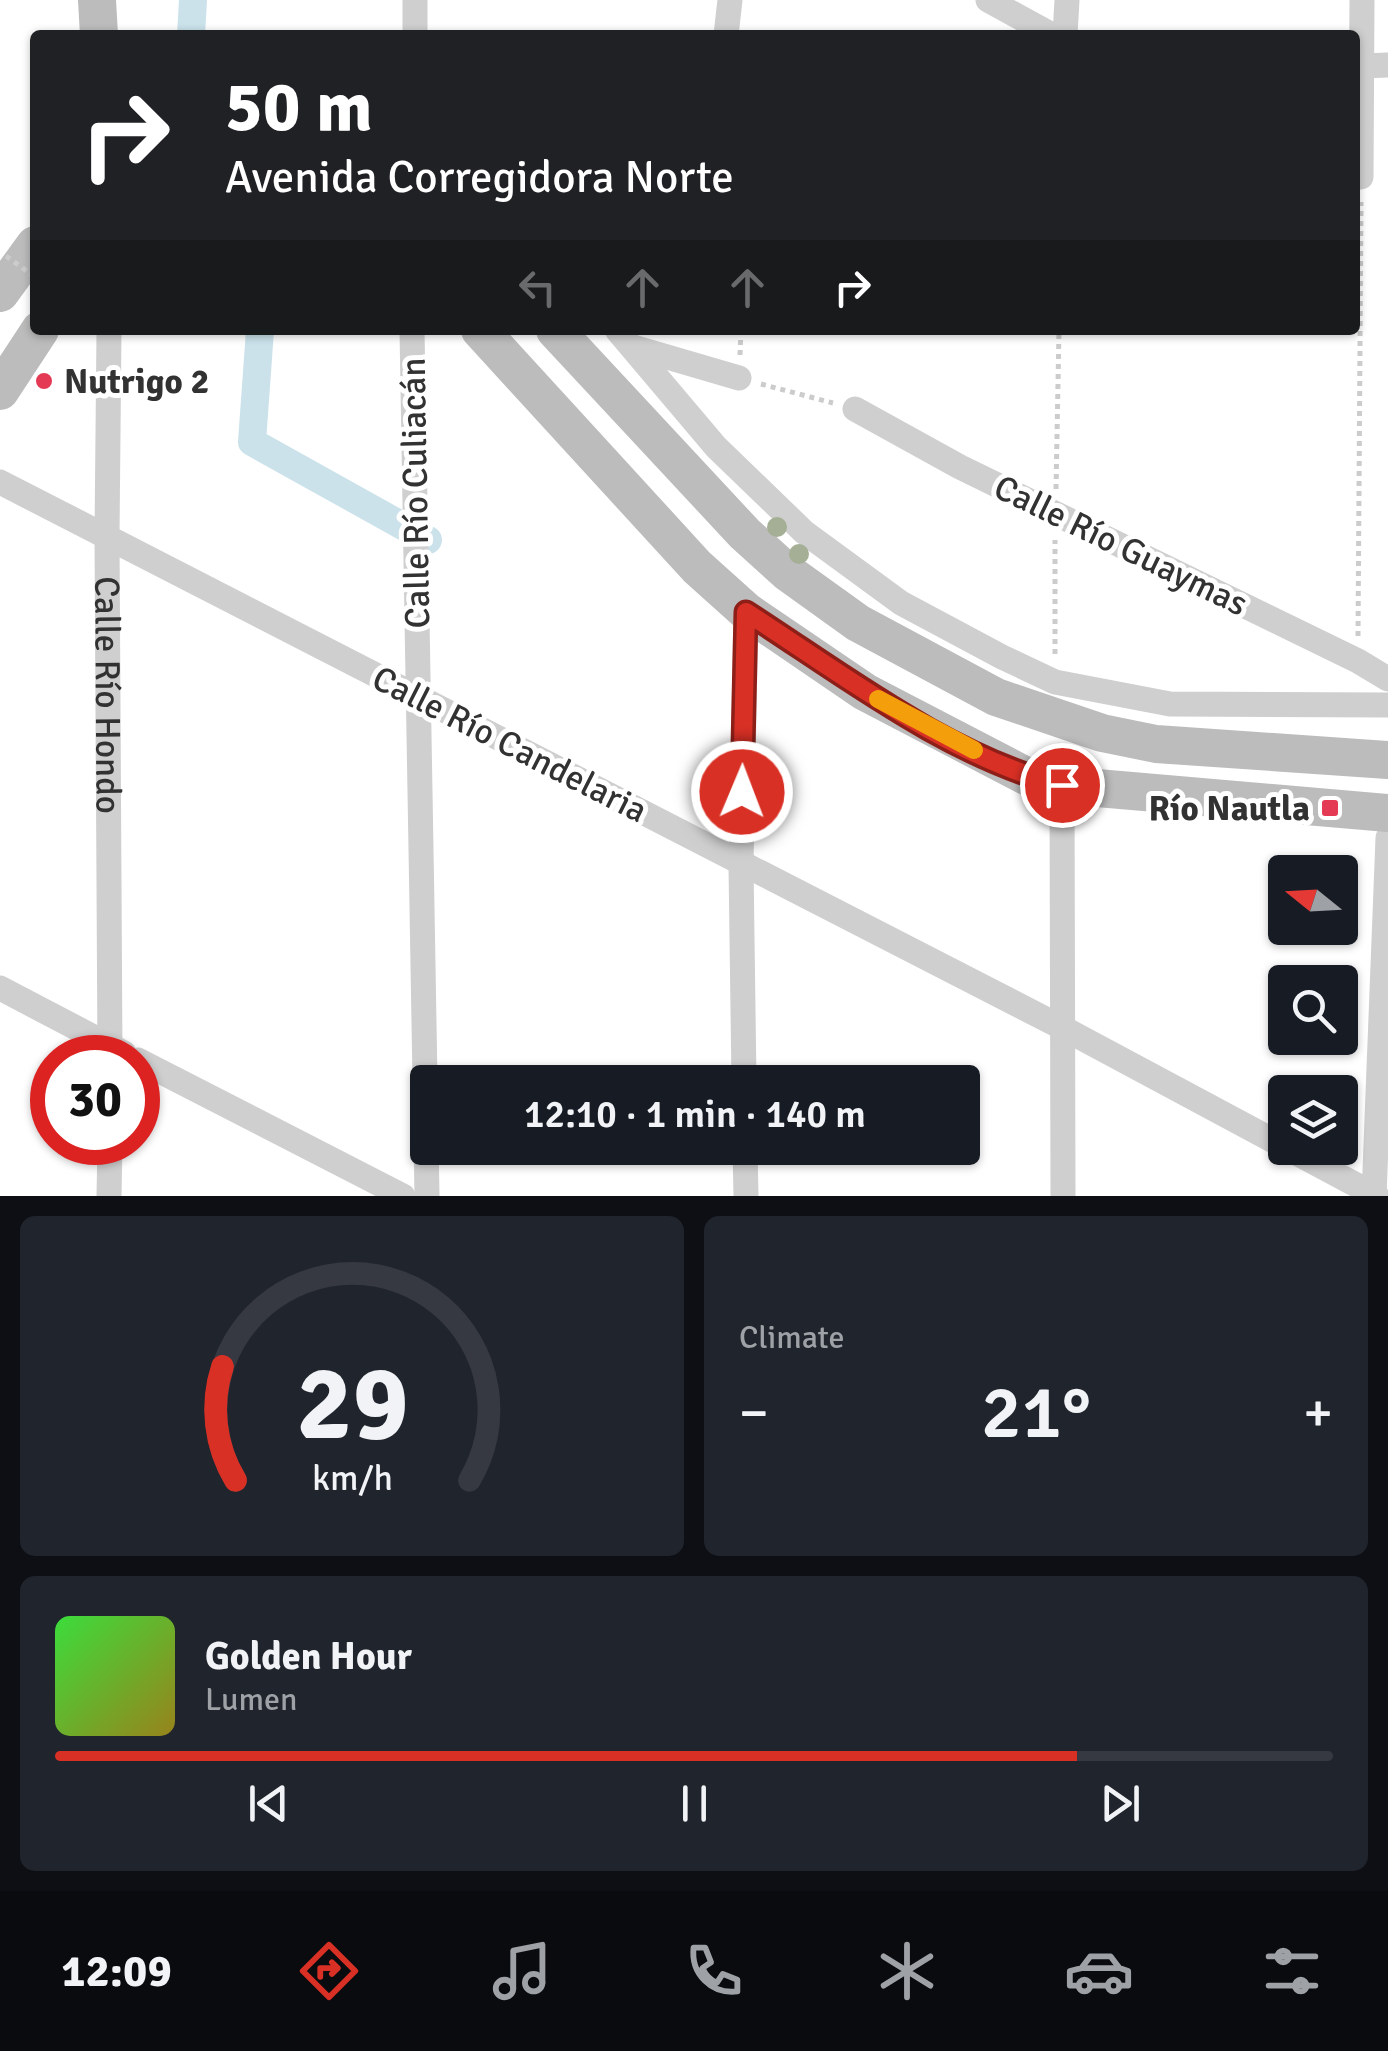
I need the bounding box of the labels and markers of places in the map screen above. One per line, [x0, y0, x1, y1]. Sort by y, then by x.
place label: Nutrigo 2 [64, 360, 209, 403]
marker: Nutrigo 2 [33, 370, 55, 392]
pin [1020, 743, 1105, 828]
place label: Río Nautla [1148, 787, 1310, 830]
marker: Río Nautla [1319, 797, 1341, 819]

